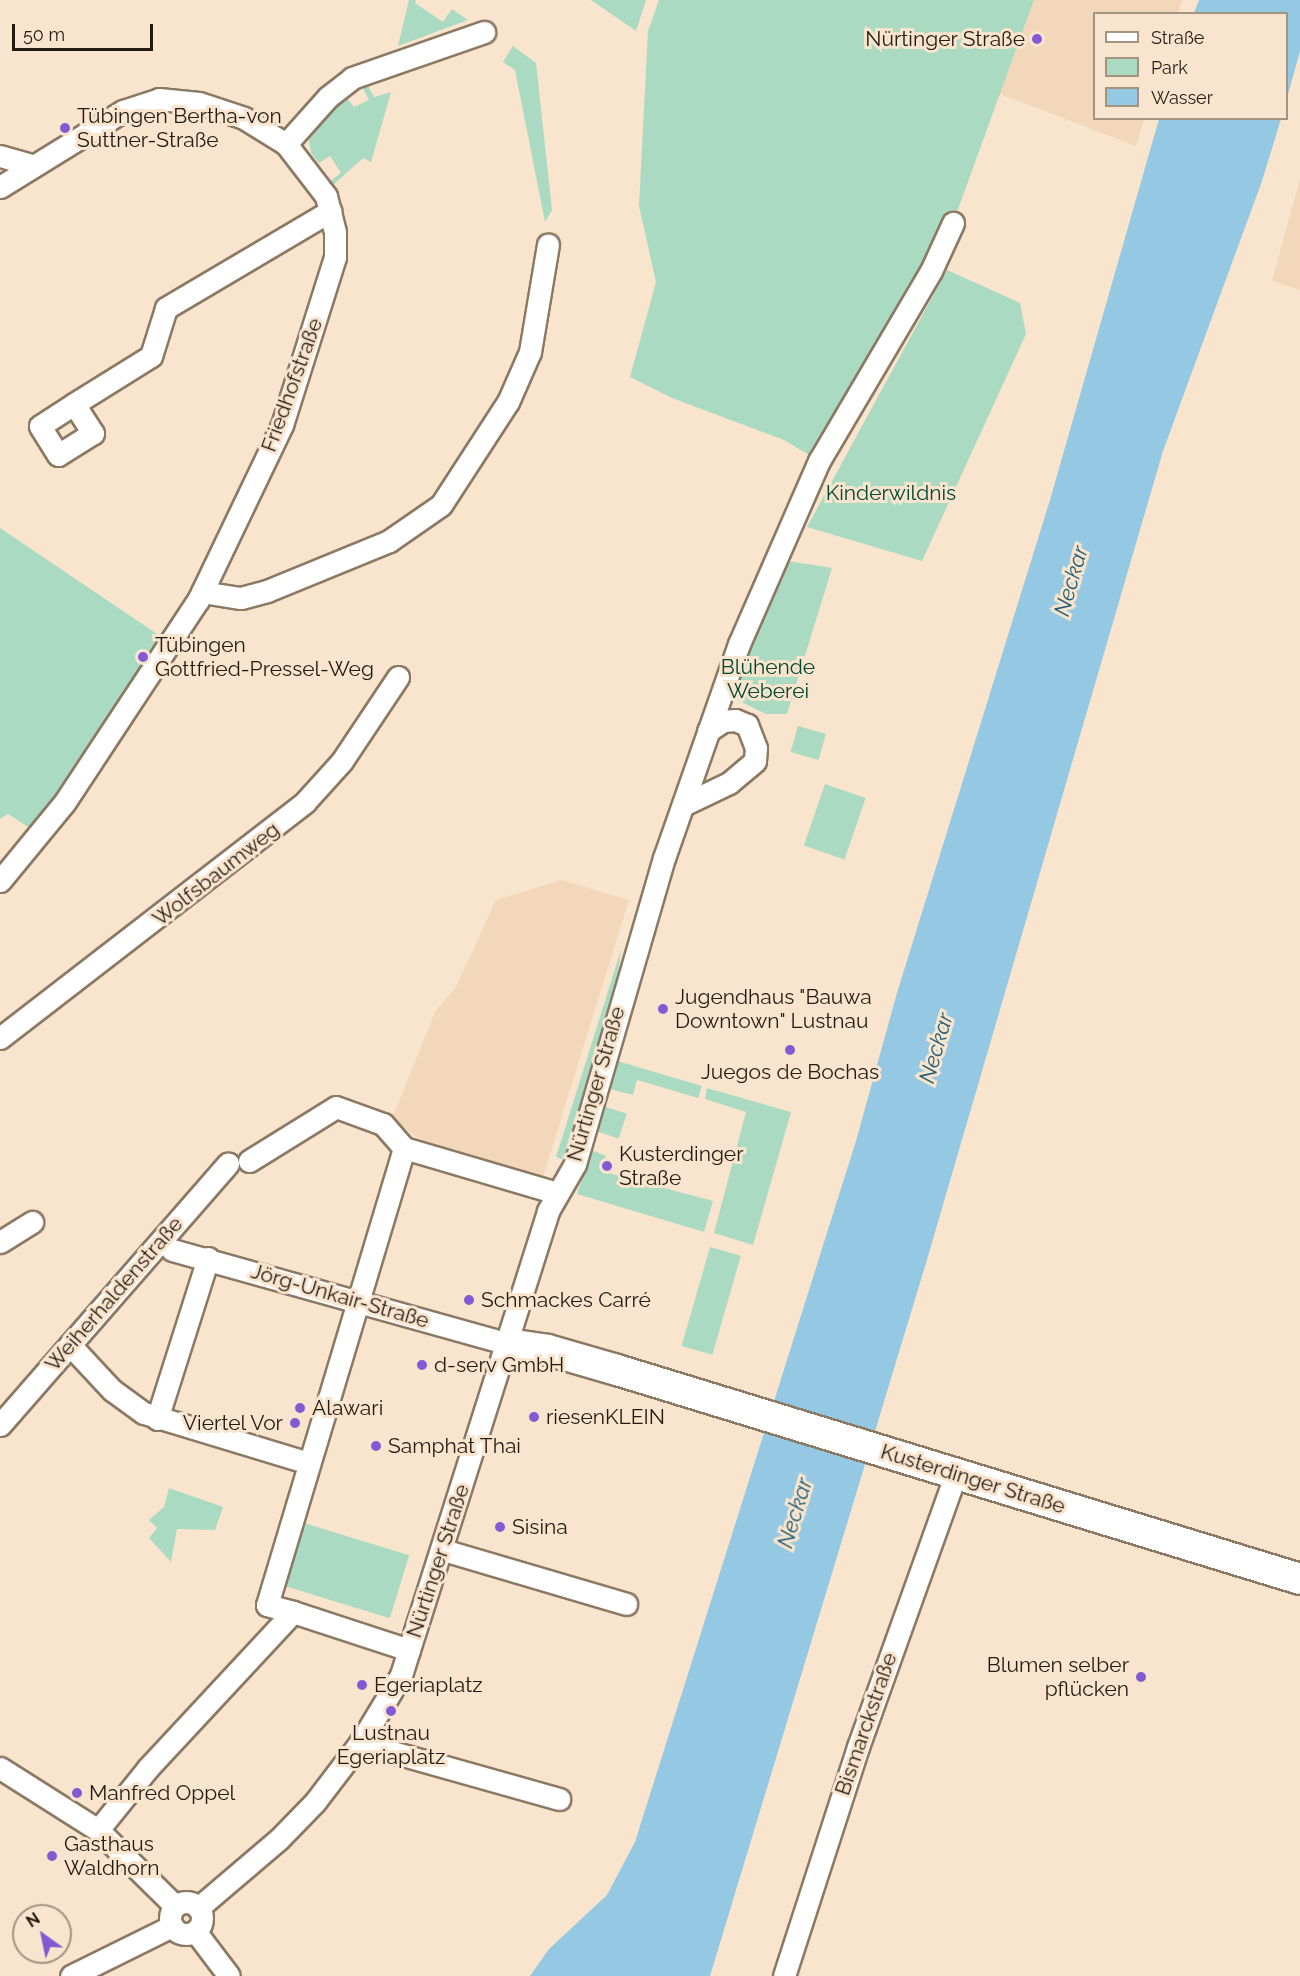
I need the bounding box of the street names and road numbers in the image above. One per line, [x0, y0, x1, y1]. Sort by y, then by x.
street label: Friedhofstraße [256, 315, 328, 455]
street label: Wolfsbaumweg [148, 817, 284, 931]
street label: Nürtinger Straße [562, 1004, 630, 1164]
street label: Weiherhaldenstraße [40, 1212, 188, 1376]
street label: Jörg-Unkair-Straße [248, 1259, 432, 1333]
street label: Kusterdinger Straße [877, 1439, 1069, 1519]
street label: Nürtinger Straße [401, 1481, 475, 1641]
street label: Bismarckstraße [830, 1649, 902, 1799]

